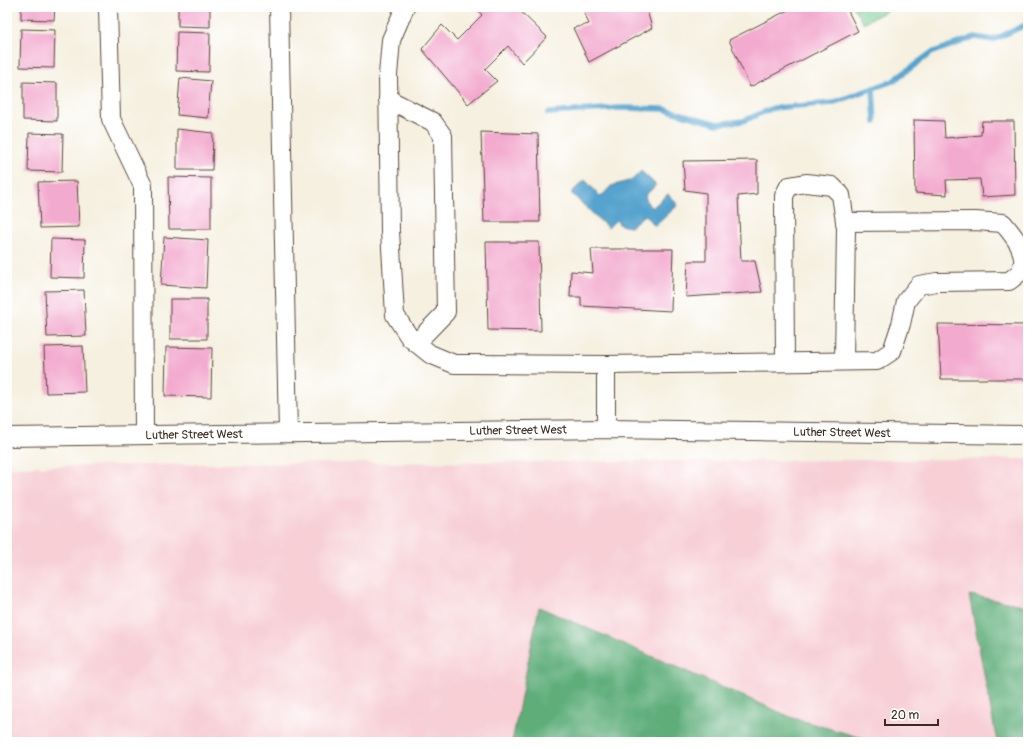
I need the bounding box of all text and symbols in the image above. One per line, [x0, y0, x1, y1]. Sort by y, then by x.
street label: Luther Street West [469, 422, 567, 438]
street label: Luther Street West [793, 424, 891, 441]
street label: Luther Street West [145, 426, 243, 443]
scale bar [885, 701, 938, 727]
text: 20 m [891, 708, 920, 723]

